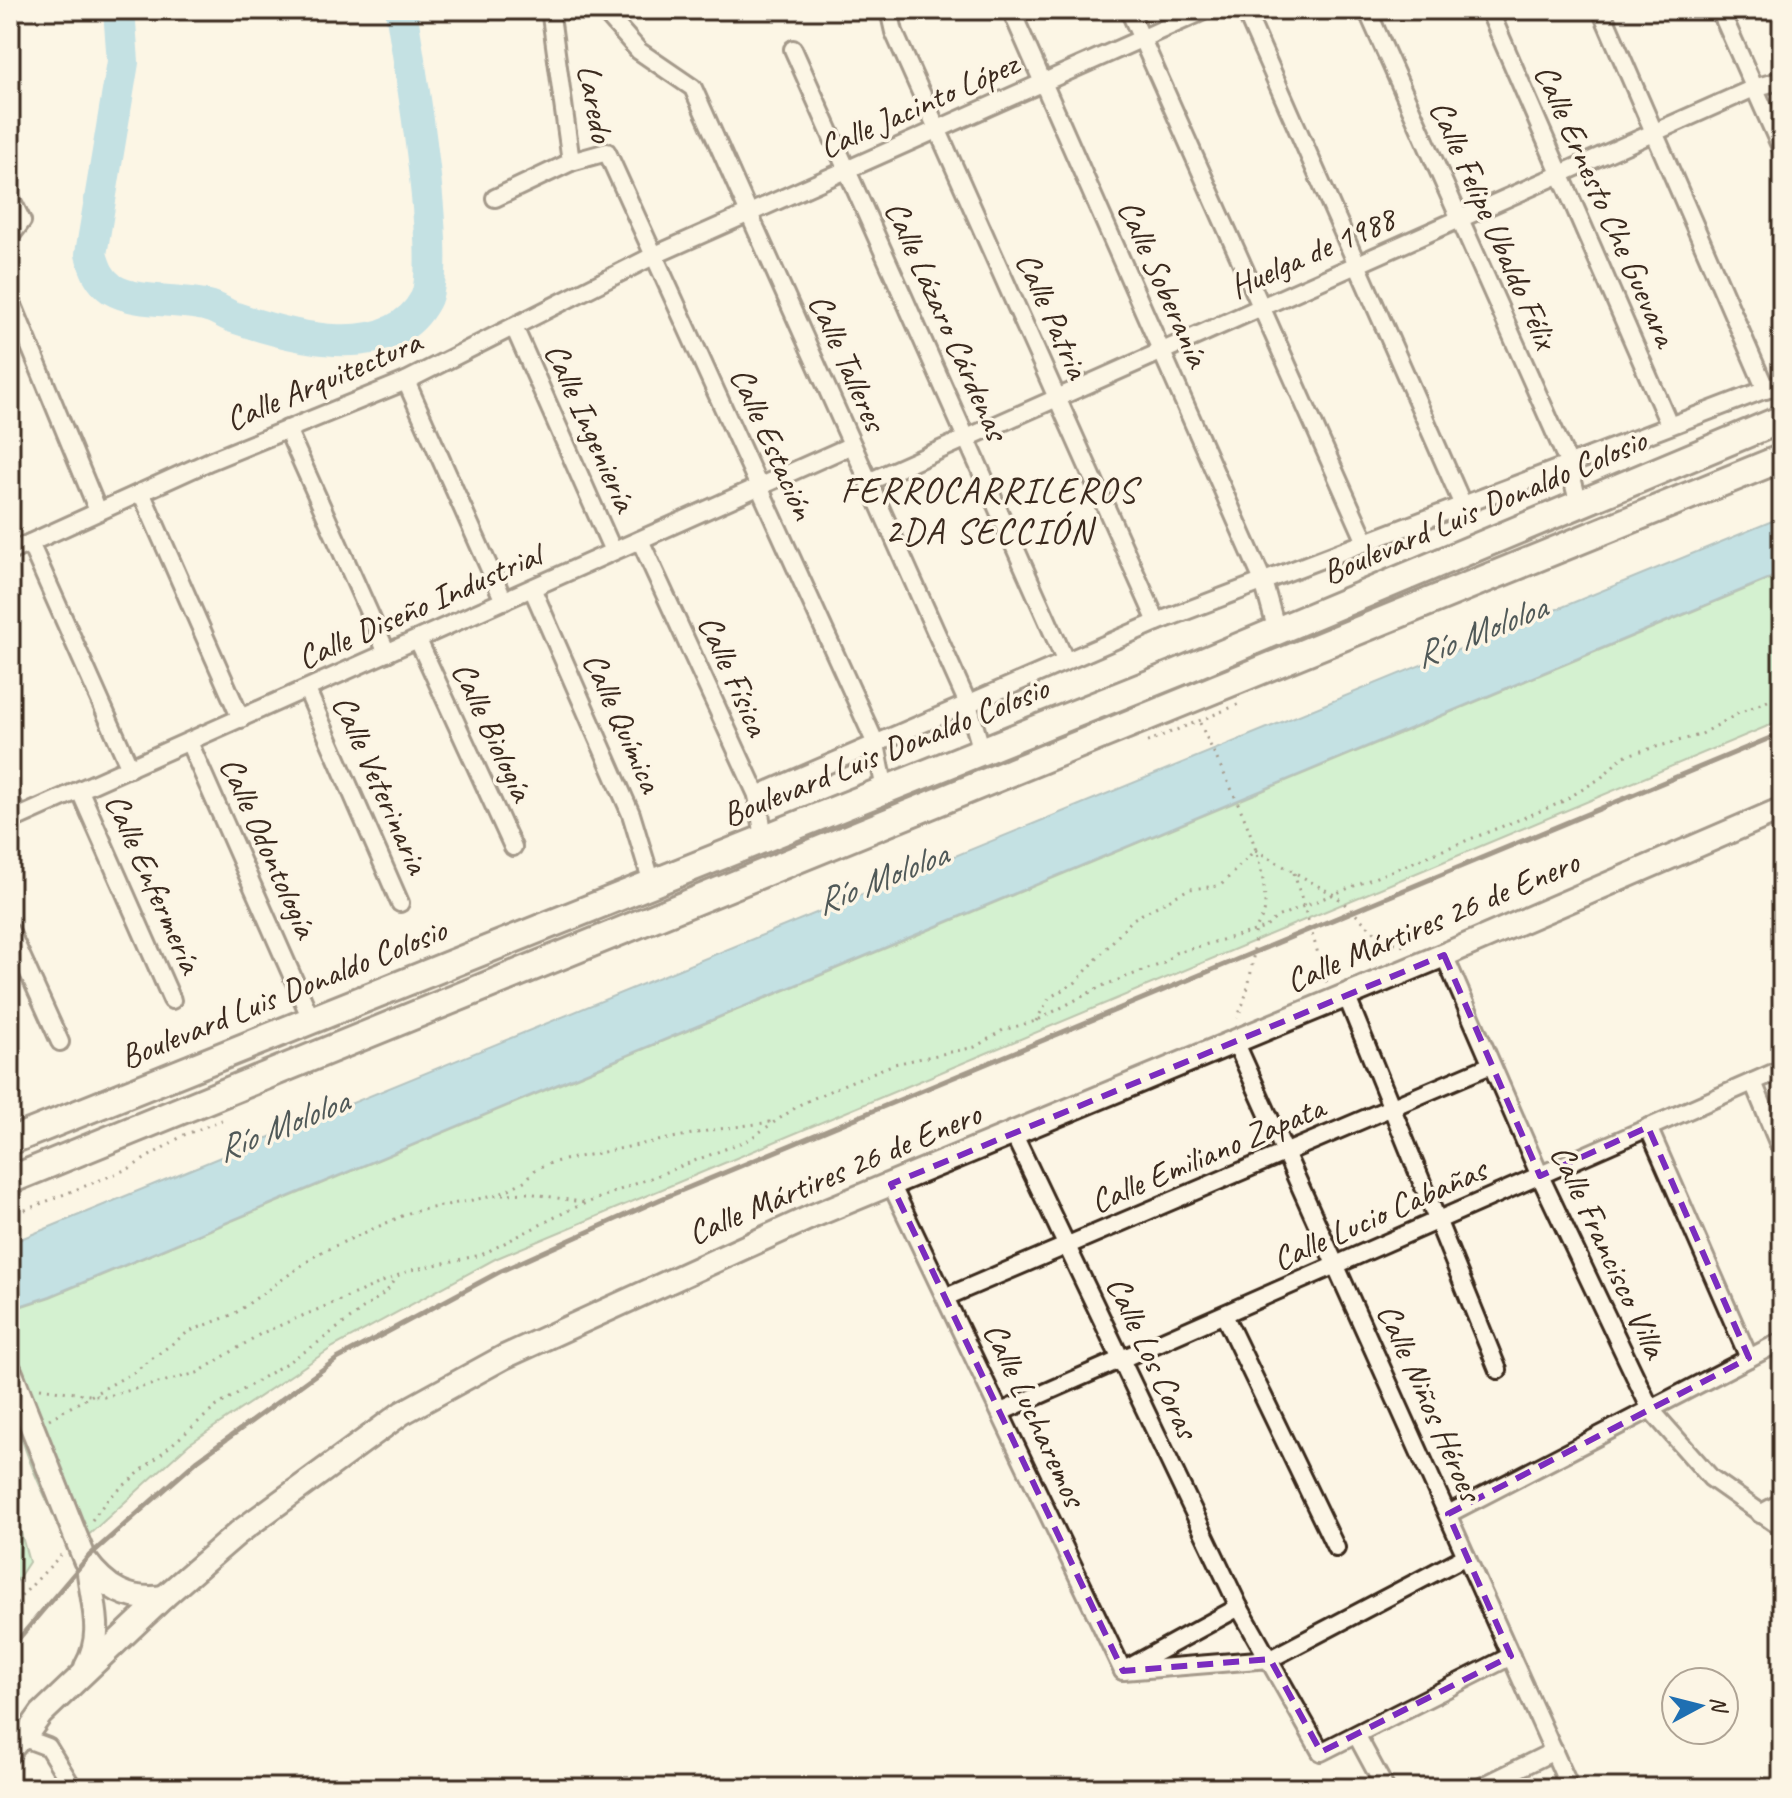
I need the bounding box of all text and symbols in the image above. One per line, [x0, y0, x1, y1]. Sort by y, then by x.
street label: Calle Jacinto López [812, 41, 1027, 168]
street label: Calle Ernesto Che Guevara [1525, 57, 1689, 355]
street label: Laredo [567, 61, 625, 147]
street label: Calle Felipe Ubaldo Félix [1420, 93, 1569, 357]
street label: Calle Soberanía [1108, 193, 1221, 375]
street label: Calle Lázaro Cárdenas [875, 194, 1020, 449]
street label: Huelga de 1988 [1223, 195, 1405, 308]
street label: Calle Patria [1006, 245, 1101, 387]
street label: Calle Talleres [799, 287, 899, 440]
street label: Calle Arquitectura [219, 319, 429, 441]
street label: Calle Ingeniería [535, 336, 648, 520]
street label: Calle Estación [720, 360, 826, 527]
street label: Boulevard Luis Donaldo Colosio [1315, 417, 1654, 594]
district label: FERROCARRILEROS 2DA SECCIÓN [841, 467, 1142, 554]
street label: Calle Diseño Industrial [290, 530, 553, 679]
water label: Río Mololoa [1407, 582, 1556, 678]
street label: Calle Física [688, 608, 781, 744]
street label: Calle Química [573, 646, 674, 801]
street label: Calle Biología [442, 655, 545, 809]
street label: Boulevard Luis Donaldo Colosio [716, 665, 1056, 836]
street label: Calle Veterinaria [323, 688, 440, 882]
street label: Calle Odontología [210, 750, 329, 946]
street label: Calle Enfermería [95, 787, 213, 981]
water label: Río Mololoa [808, 829, 957, 925]
street label: Calle Mártires 26 de Enero [1279, 839, 1587, 1002]
street label: Boulevard Luis Donaldo Colosio [114, 907, 454, 1078]
water label: Río Mololoa [209, 1076, 358, 1172]
street label: Calle Emiliano Zapata [1084, 1084, 1333, 1223]
street label: Calle Mártires 26 de Enero [681, 1091, 989, 1254]
street label: Calle Francisco Villa [1541, 1138, 1678, 1366]
street label: Calle Lucio Cabañas [1265, 1146, 1496, 1280]
street label: Calle Los Coras [1097, 1269, 1210, 1447]
street label: Calle Niños Héroes [1367, 1297, 1494, 1510]
street label: Calle Lucharemos [974, 1315, 1098, 1516]
north arrow [1660, 1666, 1740, 1746]
text: N [1704, 1695, 1734, 1716]

